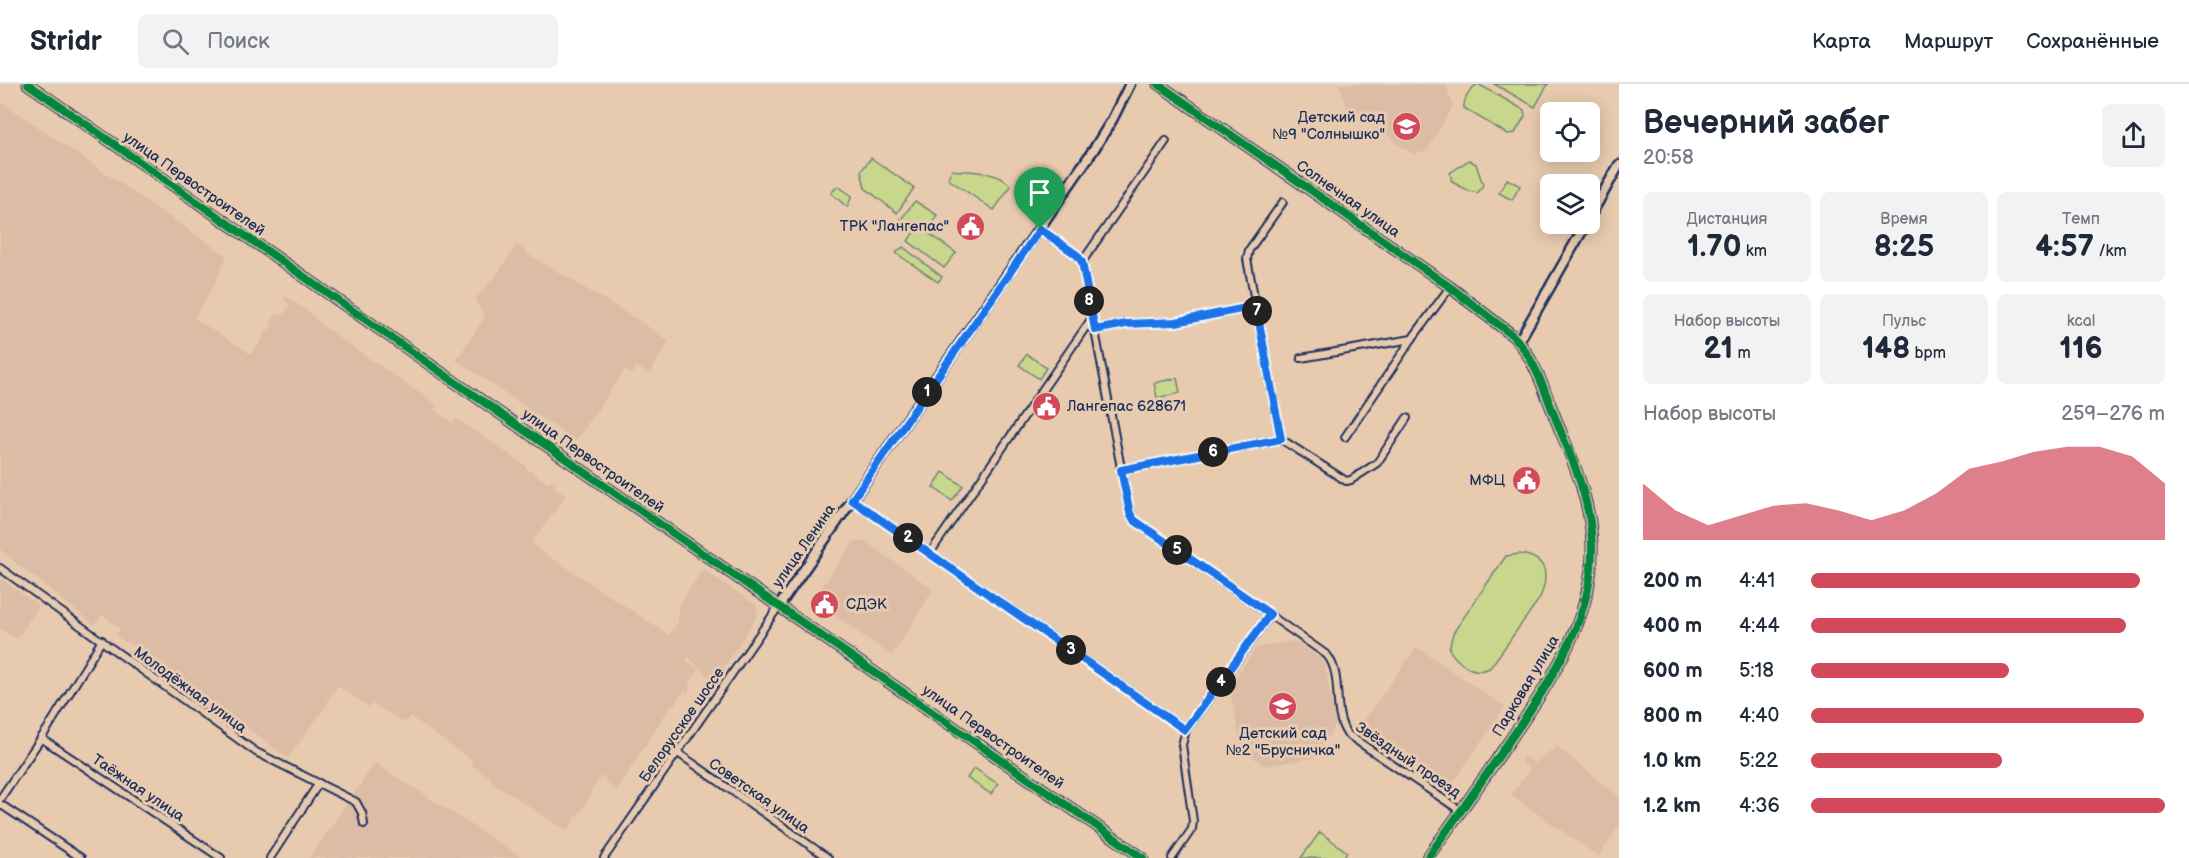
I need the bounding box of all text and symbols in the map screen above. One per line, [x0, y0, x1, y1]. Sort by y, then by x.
search box [138, 14, 558, 68]
text: Stridr [30, 25, 102, 58]
icon: search [159, 25, 192, 58]
text: Поиск [207, 28, 270, 55]
text: Карта [1812, 29, 1871, 54]
text: Маршрут [1904, 29, 1993, 54]
text: Сохранённые [2026, 29, 2159, 54]
map controls [1540, 102, 1600, 234]
button: locate [1540, 102, 1600, 162]
text: Вечерний забег [1643, 103, 1890, 143]
button: share [2102, 104, 2165, 167]
place label: Детский сад №9 "Солнышко" [1272, 108, 1385, 144]
school or university icon: Детский сад №9 "Солнышко" [1390, 110, 1422, 142]
street label: улица Первостроителей [119, 128, 269, 240]
text: 20:58 [1643, 146, 1694, 170]
street label: Солнечная улица [1292, 156, 1404, 242]
pin [1014, 167, 1065, 229]
button: layers [1540, 174, 1600, 234]
icon: arrive [1023, 176, 1056, 209]
public building icon: ТРК "Лангепас" [954, 210, 986, 242]
text: Дистанция [1687, 210, 1767, 229]
text: Время [1880, 210, 1928, 229]
text: Темп [2062, 210, 2100, 229]
place label: ТРК "Лангепас" [840, 217, 949, 236]
text: 1.70 [1687, 229, 1742, 265]
text: 8:25 [1874, 229, 1934, 265]
text: 4:57 [2035, 229, 2094, 265]
text: km [1742, 242, 1767, 261]
text: /km [2094, 242, 2127, 261]
pin: 8 [1074, 286, 1104, 316]
text: 8 [1084, 291, 1094, 310]
pin: 7 [1242, 296, 1272, 326]
text: 7 [1253, 301, 1261, 320]
text: Набор высоты [1674, 312, 1780, 331]
text: Пульс [1882, 312, 1926, 331]
text: kcal [2067, 312, 2095, 331]
text: 21 [1703, 331, 1733, 367]
text: 148 [1862, 331, 1910, 367]
text: 116 [2059, 331, 2103, 367]
text: m [1733, 344, 1751, 363]
text: bpm [1910, 344, 1946, 363]
pin: 1 [912, 377, 942, 407]
text: 1 [924, 382, 930, 401]
public building icon: Лангепас 628671 [1030, 390, 1062, 422]
place label: Лангепас 628671 [1066, 397, 1186, 416]
text: Набор высоты [1643, 402, 1776, 426]
text: 259–276 m [2061, 402, 2165, 426]
street label: улица Первостроителей [518, 405, 668, 517]
pin: 6 [1198, 437, 1228, 467]
text: 6 [1208, 442, 1218, 461]
public building icon: МФЦ [1510, 464, 1542, 496]
place label: МФЦ [1469, 471, 1506, 490]
street label: улица Ленина [768, 500, 840, 591]
pin: 2 [893, 523, 923, 553]
text: 2 [903, 528, 913, 547]
pin: 5 [1162, 535, 1192, 565]
text: 5 [1172, 540, 1182, 559]
text: 200 m [1643, 569, 1702, 593]
text: 4:41 [1739, 569, 1775, 593]
public building icon: СДЭК [809, 588, 841, 620]
place label: СДЭК [846, 595, 887, 614]
text: 400 m [1643, 614, 1702, 638]
text: 4:44 [1739, 614, 1780, 638]
street label: Парковая улица [1488, 632, 1564, 740]
pin: 3 [1056, 635, 1086, 665]
text: 3 [1066, 640, 1076, 659]
street label: Молодёжная улица [130, 643, 250, 737]
text: 600 m [1643, 659, 1703, 683]
text: 5:18 [1739, 659, 1774, 683]
street label: Белорусское шоссе [635, 664, 729, 786]
pin: 4 [1206, 667, 1236, 697]
text: 4 [1216, 672, 1226, 691]
street label: улица Первостроителей [918, 681, 1068, 793]
school or university icon: Детский сад №2 "Брусничка" [1267, 690, 1299, 722]
text: 800 m [1643, 704, 1702, 728]
text: 4:40 [1739, 704, 1779, 728]
street label: Звёздный проезд [1352, 718, 1464, 802]
place label: Детский сад №2 "Брусничка" [1226, 724, 1340, 760]
text: 1.0 km [1643, 749, 1701, 773]
text: 5:22 [1739, 749, 1778, 773]
street label: Таёжная улица [88, 750, 188, 826]
street label: Советская улица [705, 754, 813, 838]
text: 1.2 km [1643, 794, 1701, 818]
text: 4:36 [1739, 794, 1780, 818]

